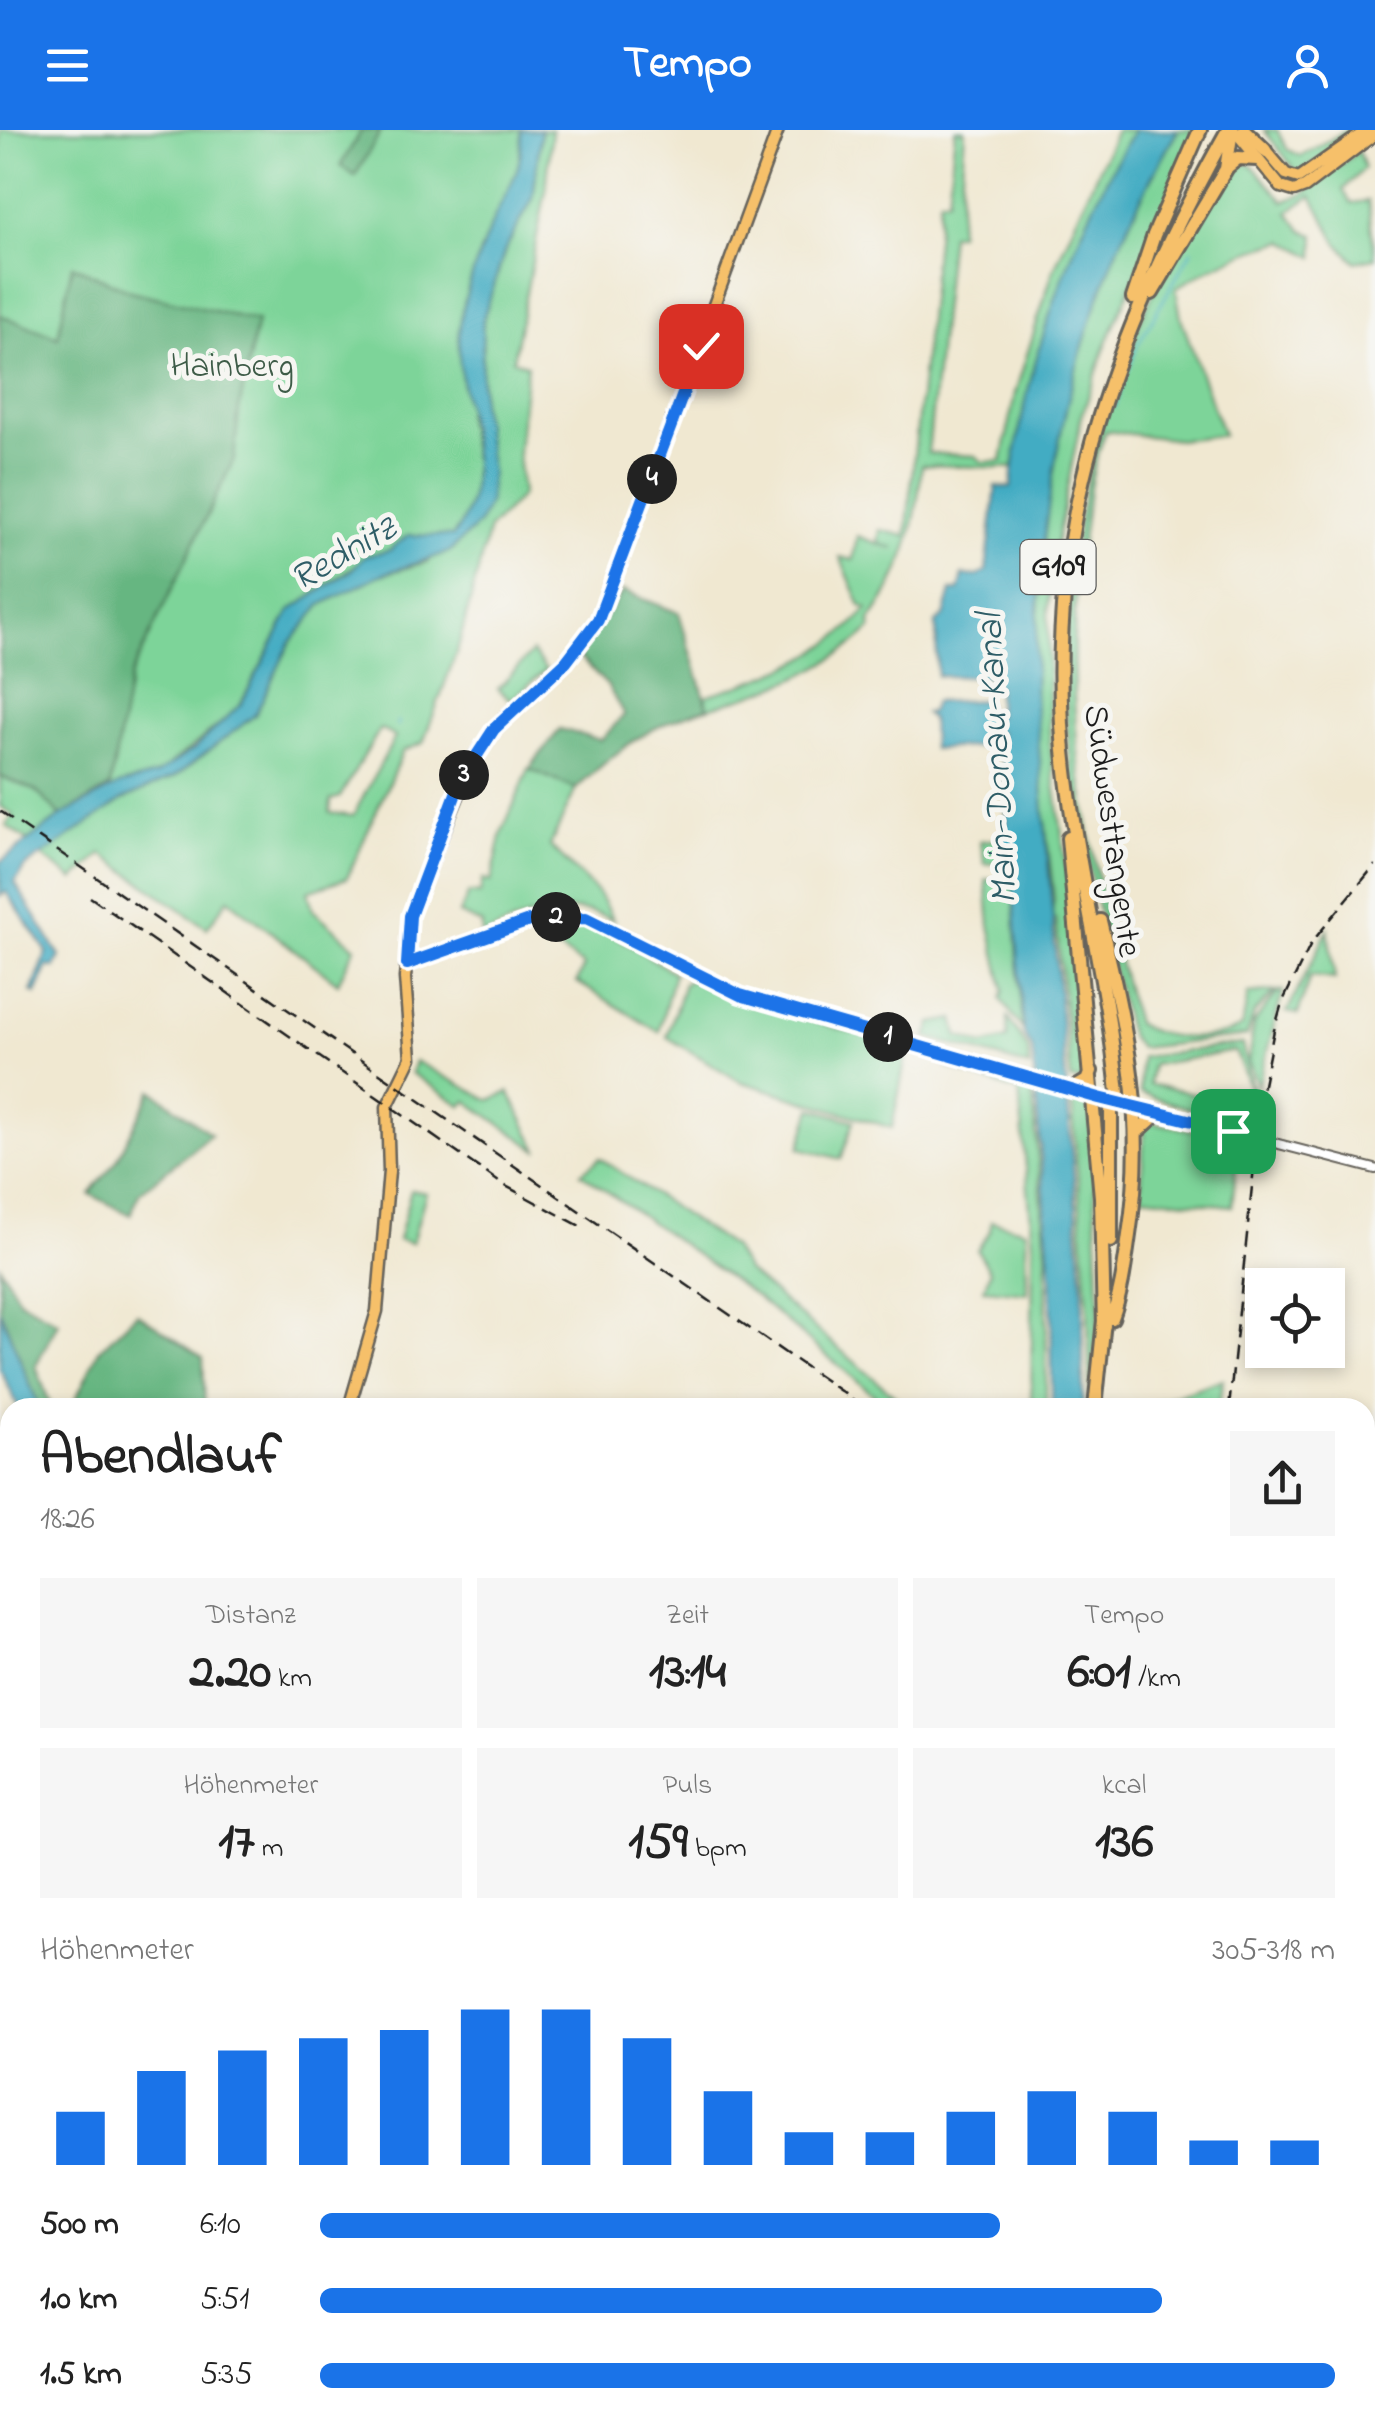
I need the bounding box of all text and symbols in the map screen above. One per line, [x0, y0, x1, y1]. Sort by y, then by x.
text: Tempo [623, 32, 752, 98]
icon: menu [40, 38, 95, 93]
icon: person [1280, 38, 1335, 93]
pin [659, 304, 744, 389]
icon: check [674, 319, 729, 374]
park label: Hainberg [170, 342, 294, 393]
pin: 4 [627, 454, 677, 504]
text: 4 [646, 458, 658, 499]
water label: Rednitz [281, 501, 409, 608]
road number: G109 [1020, 540, 1096, 594]
water label: Main-Donau-Kanal [963, 608, 1035, 906]
street label: Südwesttangente [1068, 702, 1154, 961]
pin: 3 [439, 750, 489, 800]
text: 3 [458, 754, 470, 795]
pin: 2 [531, 892, 581, 942]
text: 2 [549, 896, 563, 937]
pin: 1 [863, 1012, 913, 1062]
text: 1 [884, 1016, 892, 1057]
pin [1191, 1089, 1276, 1174]
icon: arrive [1206, 1104, 1261, 1159]
map controls [1245, 1268, 1345, 1368]
button: locate [1245, 1268, 1345, 1368]
text: Abendlauf [40, 1419, 281, 1499]
button: share [1230, 1431, 1335, 1536]
text: 18:26 [40, 1497, 95, 1544]
text: Distanz [206, 1596, 296, 1637]
text: Zeit [666, 1596, 709, 1637]
text: Tempo [1084, 1596, 1164, 1637]
text: 2.20 [190, 1637, 271, 1710]
text: 13:14 [649, 1637, 726, 1710]
text: 6:01 [1067, 1637, 1131, 1710]
text: km [271, 1659, 312, 1700]
text: /km [1131, 1659, 1181, 1700]
text: Höhenmeter [184, 1766, 318, 1807]
text: Puls [663, 1766, 712, 1807]
text: kcal [1102, 1766, 1146, 1807]
text: 17 [218, 1807, 255, 1880]
text: 159 [628, 1807, 688, 1880]
text: 136 [1095, 1807, 1153, 1880]
text: m [255, 1829, 283, 1870]
text: bpm [688, 1829, 747, 1870]
text: Höhenmeter [40, 1928, 194, 1975]
text: 305–318 m [1212, 1928, 1335, 1975]
text: 500 m [40, 2202, 119, 2249]
text: 6:10 [200, 2202, 241, 2249]
text: 1.0 km [40, 2277, 117, 2324]
text: 5:51 [200, 2277, 250, 2324]
text: 1.5 km [40, 2352, 122, 2399]
text: 5:35 [200, 2352, 253, 2399]

